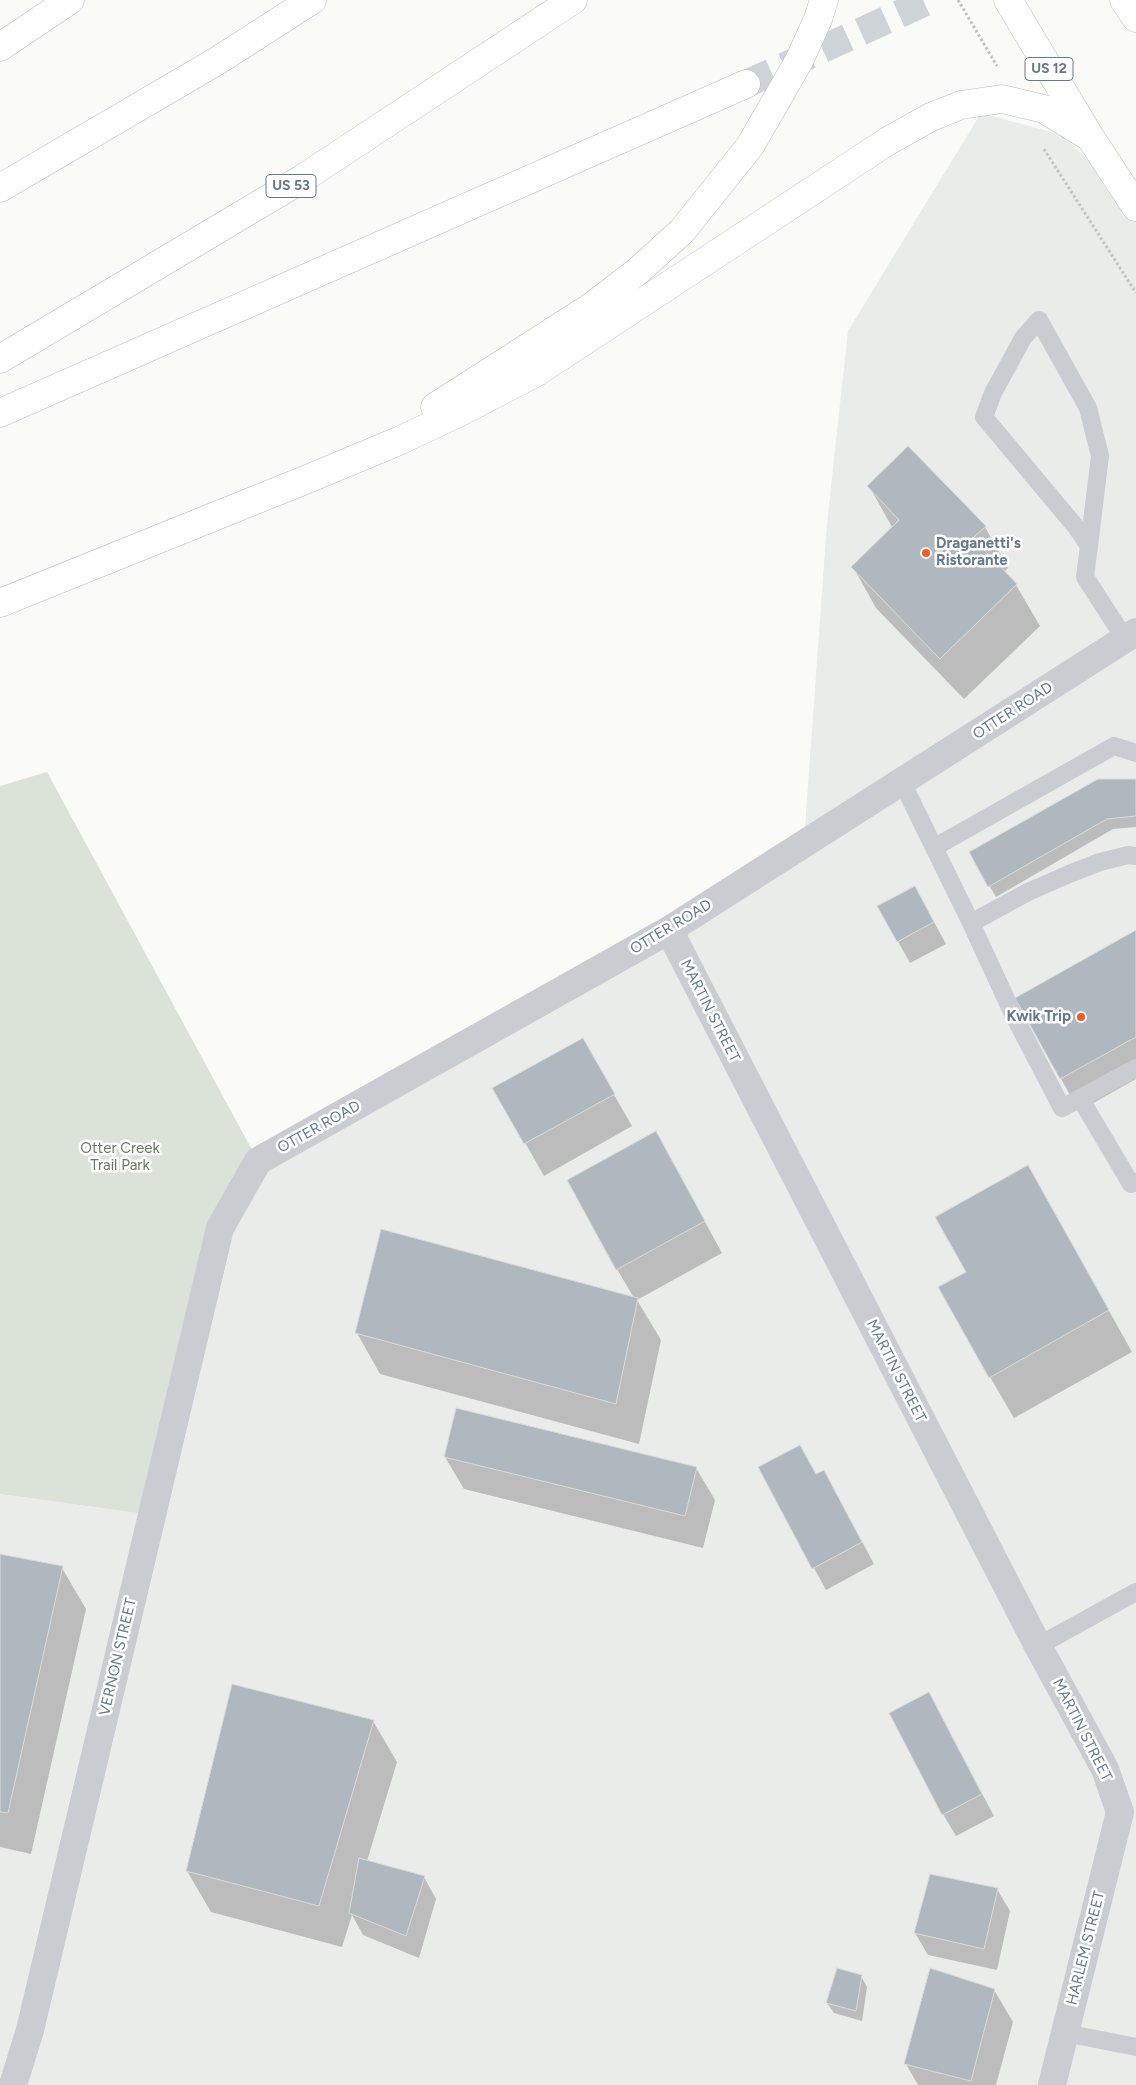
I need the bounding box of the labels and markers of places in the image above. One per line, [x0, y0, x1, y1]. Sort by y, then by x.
place label: Draganetti's Ristorante [936, 535, 1021, 570]
marker: Draganetti's Ristorante [920, 547, 932, 559]
place label: Kwik Trip [1007, 1008, 1071, 1026]
marker: Kwik Trip [1075, 1011, 1087, 1023]

